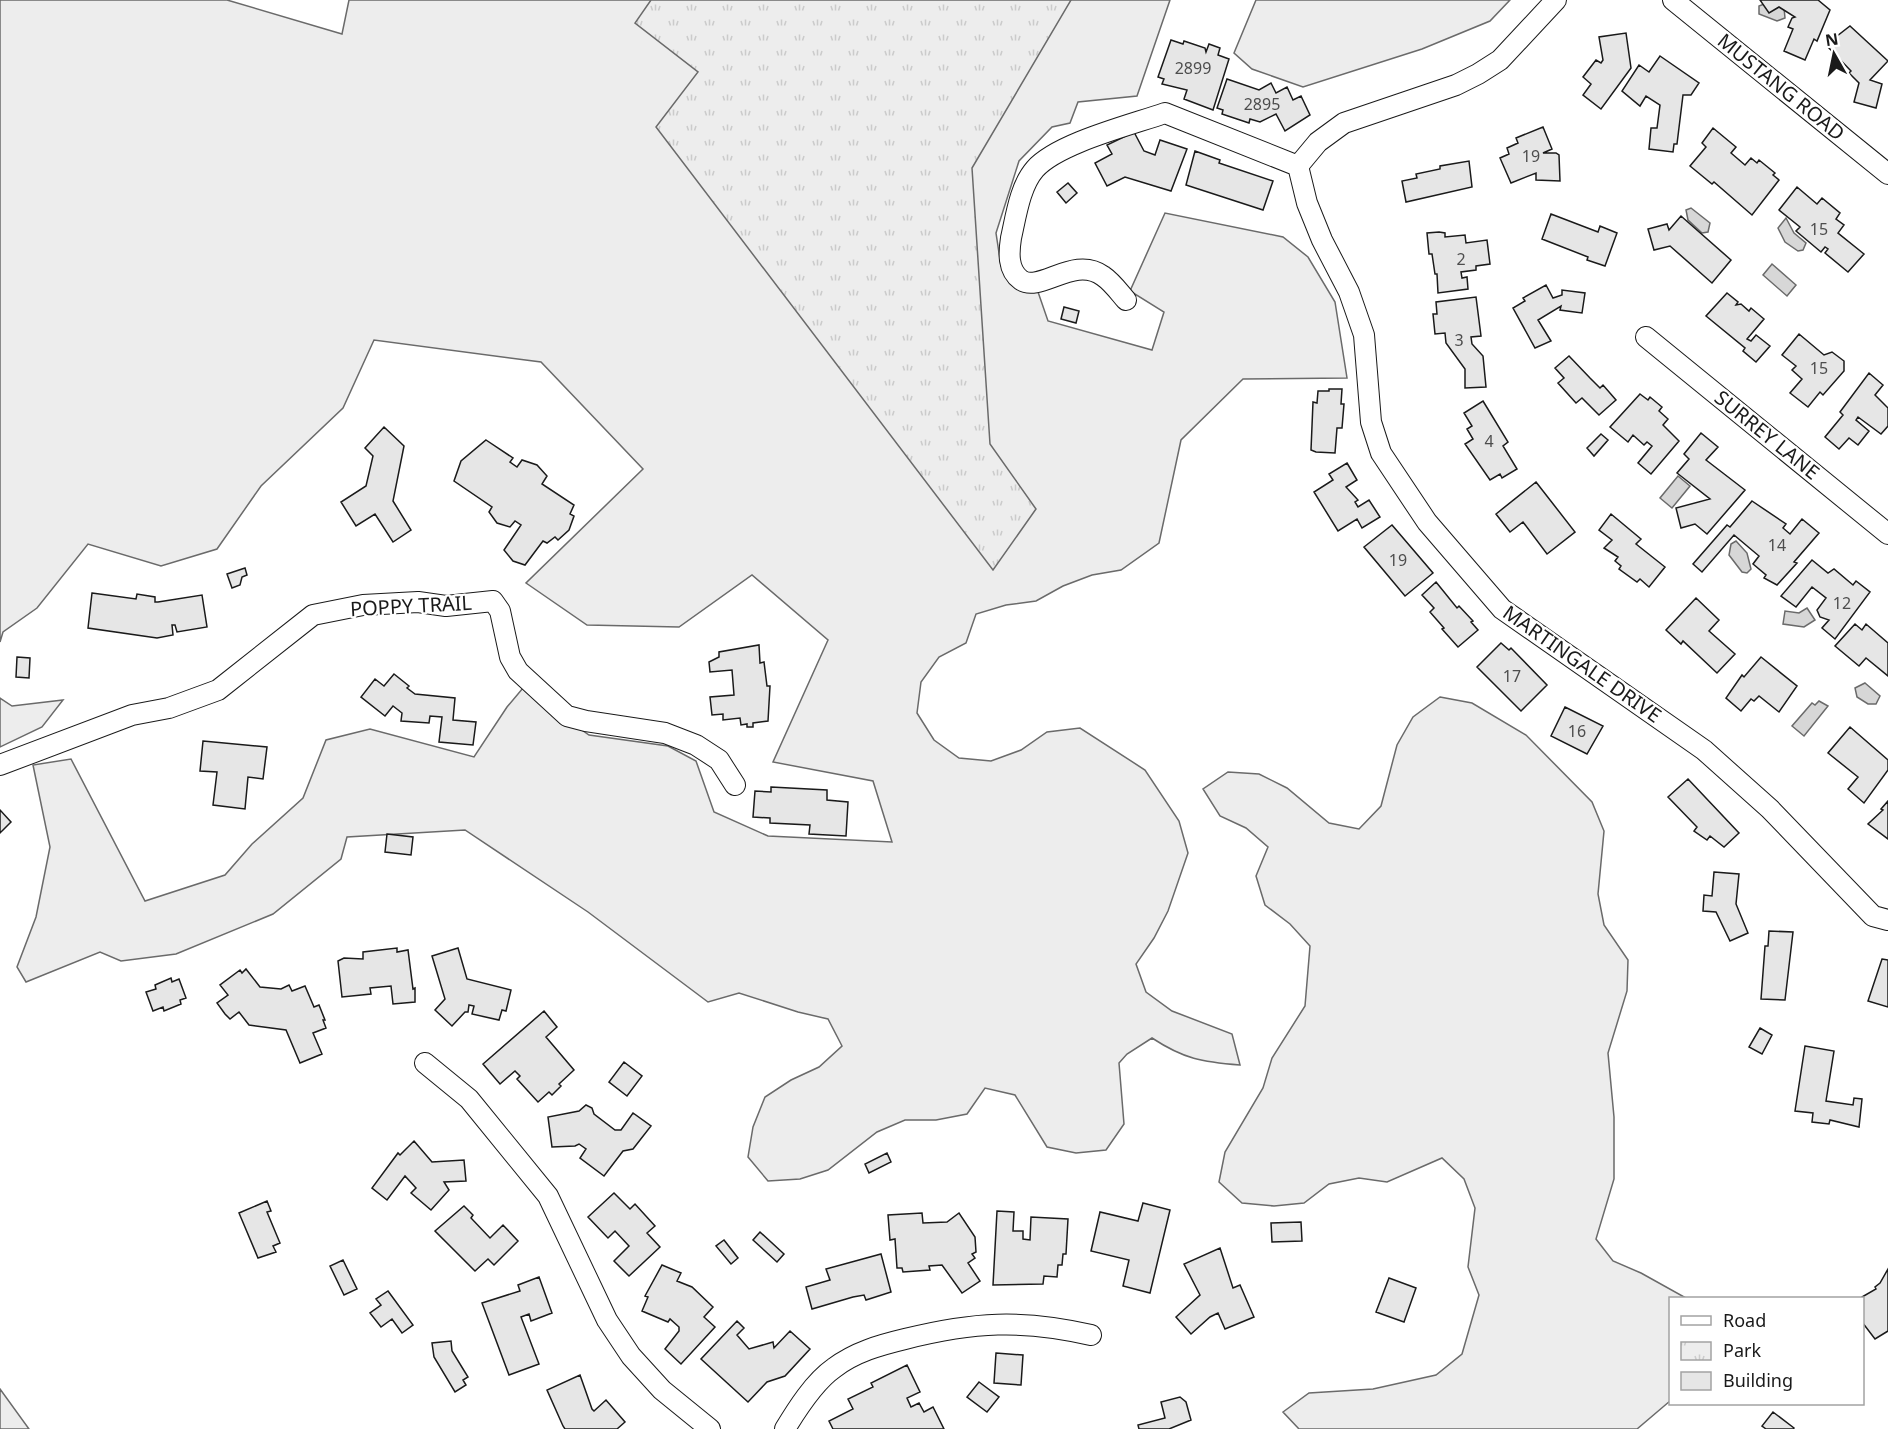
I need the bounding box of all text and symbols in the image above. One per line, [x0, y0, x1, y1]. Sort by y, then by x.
north arrow [1804, 24, 1864, 84]
street label: MUSTANG ROAD [1713, 29, 1849, 145]
house number: 2899 [1175, 57, 1211, 79]
house number: 2895 [1244, 93, 1280, 115]
house number: 19 [1522, 145, 1540, 167]
house number: 15 [1810, 218, 1828, 240]
house number: 2 [1456, 248, 1466, 270]
house number: 3 [1454, 329, 1464, 351]
house number: 15 [1810, 357, 1828, 379]
street label: SURREY LANE [1709, 384, 1825, 485]
house number: 4 [1484, 430, 1494, 452]
house number: 14 [1768, 534, 1786, 556]
house number: 19 [1389, 549, 1407, 571]
street label: POPPY TRAIL [349, 589, 473, 622]
house number: 12 [1833, 592, 1851, 614]
street label: MARTINGALE DRIVE [1498, 599, 1667, 728]
house number: 17 [1503, 665, 1521, 687]
house number: 16 [1568, 720, 1586, 742]
legend [1669, 1297, 1864, 1405]
text: Road [1723, 1308, 1766, 1332]
text: Park [1723, 1338, 1761, 1362]
text: Building [1723, 1368, 1793, 1392]

